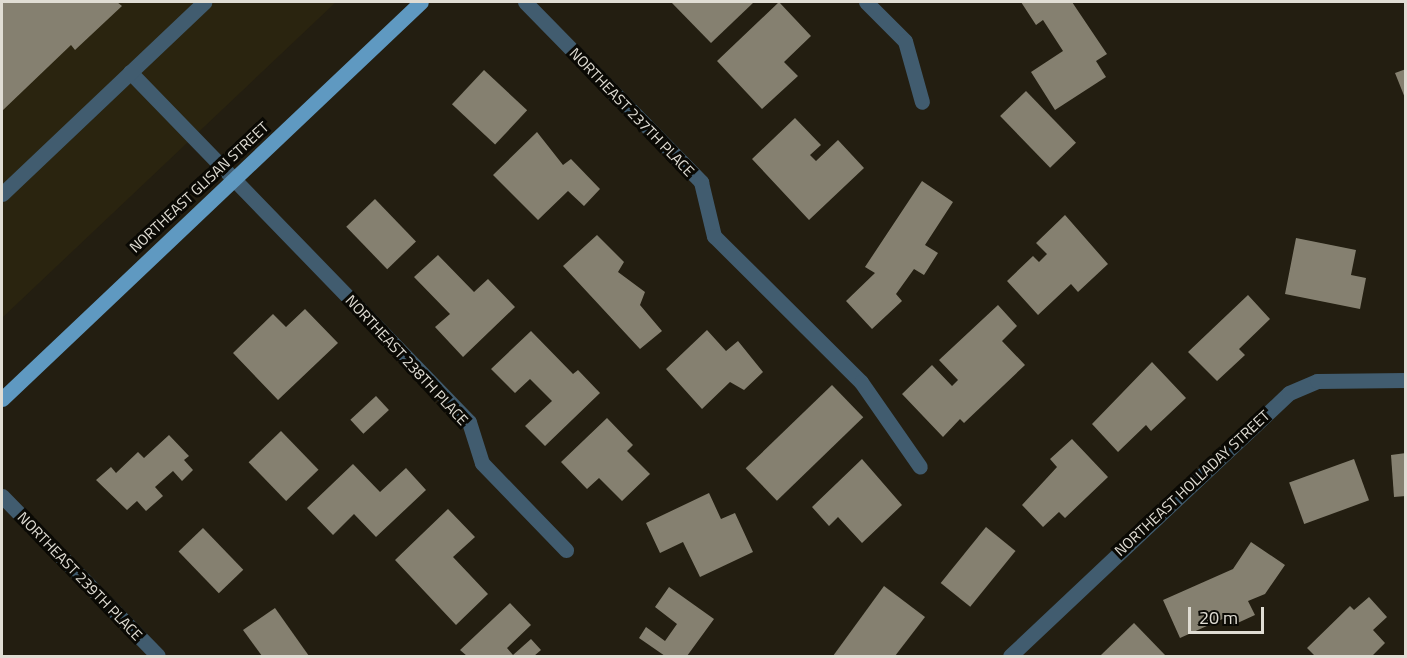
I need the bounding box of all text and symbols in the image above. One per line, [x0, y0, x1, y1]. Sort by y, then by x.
street label: NORTHEAST 237TH PLACE [566, 44, 698, 180]
street label: NORTHEAST GLISAN STREET [126, 118, 272, 256]
street label: NORTHEAST 238TH PLACE [342, 291, 472, 429]
street label: NORTHEAST HOLLADAY STREET [1111, 406, 1273, 560]
street label: NORTHEAST 239TH PLACE [14, 508, 146, 644]
scale bar [1191, 595, 1268, 633]
text: 20 m [1199, 604, 1238, 631]

